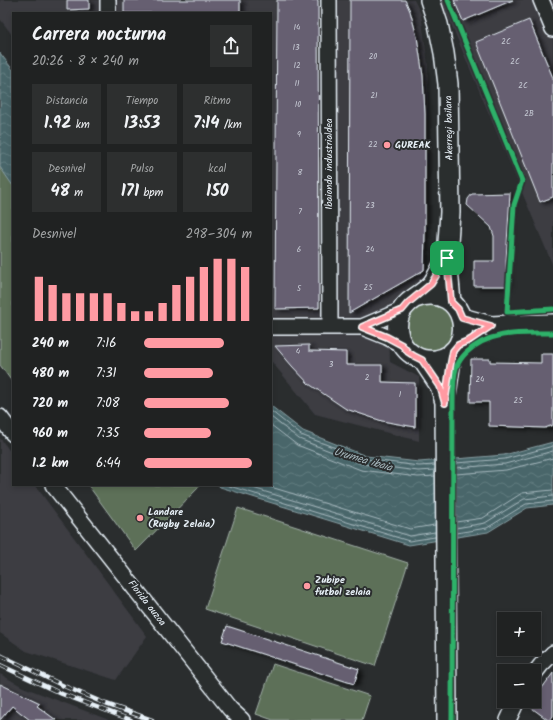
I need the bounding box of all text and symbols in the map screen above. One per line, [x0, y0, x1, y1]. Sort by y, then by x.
text: Carrera nocturna [32, 21, 166, 50]
house number: 14 [294, 21, 301, 34]
button: share [210, 25, 252, 67]
house number: 2C [501, 35, 511, 48]
house number: 13 [292, 41, 300, 54]
house number: 20 [369, 50, 377, 63]
text: 20:26 · 8 × 240 m [32, 51, 139, 72]
house number: 2C [510, 55, 520, 68]
house number: 12 [293, 59, 301, 72]
house number: 11 [294, 77, 300, 90]
house number: 2C [518, 79, 528, 92]
house number: 21 [370, 89, 378, 102]
text: Distancia [45, 92, 88, 110]
text: Tiempo [126, 92, 158, 110]
text: Ritmo [204, 92, 231, 110]
street label: Akerregi bailara [440, 95, 458, 161]
house number: 10 [295, 98, 301, 111]
house number: 2B [524, 107, 534, 120]
text: 1.92 [44, 110, 71, 137]
text: 13:53 [124, 110, 160, 137]
text: 7:14 [193, 110, 220, 137]
text: km [71, 116, 90, 134]
text: /km [220, 116, 242, 134]
street label: Ibaiondo industrialdea [321, 118, 337, 210]
house number: 9 [297, 128, 301, 141]
place label: GUREAK [395, 137, 431, 153]
house number: 22 [368, 138, 378, 151]
marker: GUREAK [382, 140, 392, 150]
text: Desnivel [48, 160, 85, 178]
text: Pulso [130, 160, 154, 178]
text: kcal [208, 160, 226, 178]
house number: 8 [298, 166, 303, 179]
text: 48 [50, 178, 70, 205]
text: 171 [121, 178, 139, 205]
text: 150 [206, 178, 229, 205]
text: m [70, 184, 83, 202]
text: bpm [139, 184, 163, 202]
house number: 23 [365, 199, 375, 212]
house number: 7 [298, 205, 302, 218]
text: Desnivel [32, 224, 76, 245]
text: 298–304 m [186, 224, 252, 245]
pin [430, 241, 464, 275]
house number: 6 [297, 243, 301, 256]
house number: 24 [365, 243, 375, 256]
icon: arrive [436, 247, 458, 269]
house number: 25 [364, 281, 373, 294]
house number: 5 [297, 282, 302, 295]
text: 240 m [32, 333, 69, 354]
text: 7:16 [96, 333, 117, 354]
house number: 4 [296, 345, 301, 358]
house number: 3 [329, 358, 334, 371]
text: 480 m [32, 363, 69, 384]
text: 7:31 [96, 363, 117, 384]
house number: 2 [365, 371, 370, 384]
house number: 24 [475, 373, 485, 386]
house number: 1 [399, 388, 402, 401]
text: 720 m [32, 393, 68, 414]
text: 7:08 [96, 393, 120, 414]
house number: 25 [514, 394, 523, 407]
text: 960 m [32, 423, 68, 444]
text: 7:35 [96, 423, 120, 444]
water label: Urumea ibaia [332, 443, 395, 477]
text: 1.2 km [32, 453, 69, 474]
text: 6:44 [96, 453, 121, 474]
place label: Landare (Rugby Zelaia) [148, 504, 215, 532]
marker: Landare (Rugby Zelaia) [135, 513, 145, 523]
place label: Zubipe futbol zelaia [315, 572, 371, 600]
street label: Florida auzoa [124, 577, 170, 630]
marker: Zubipe futbol zelaia [302, 581, 312, 591]
map controls [497, 612, 541, 708]
button: + [497, 612, 541, 656]
button: − [497, 664, 541, 708]

